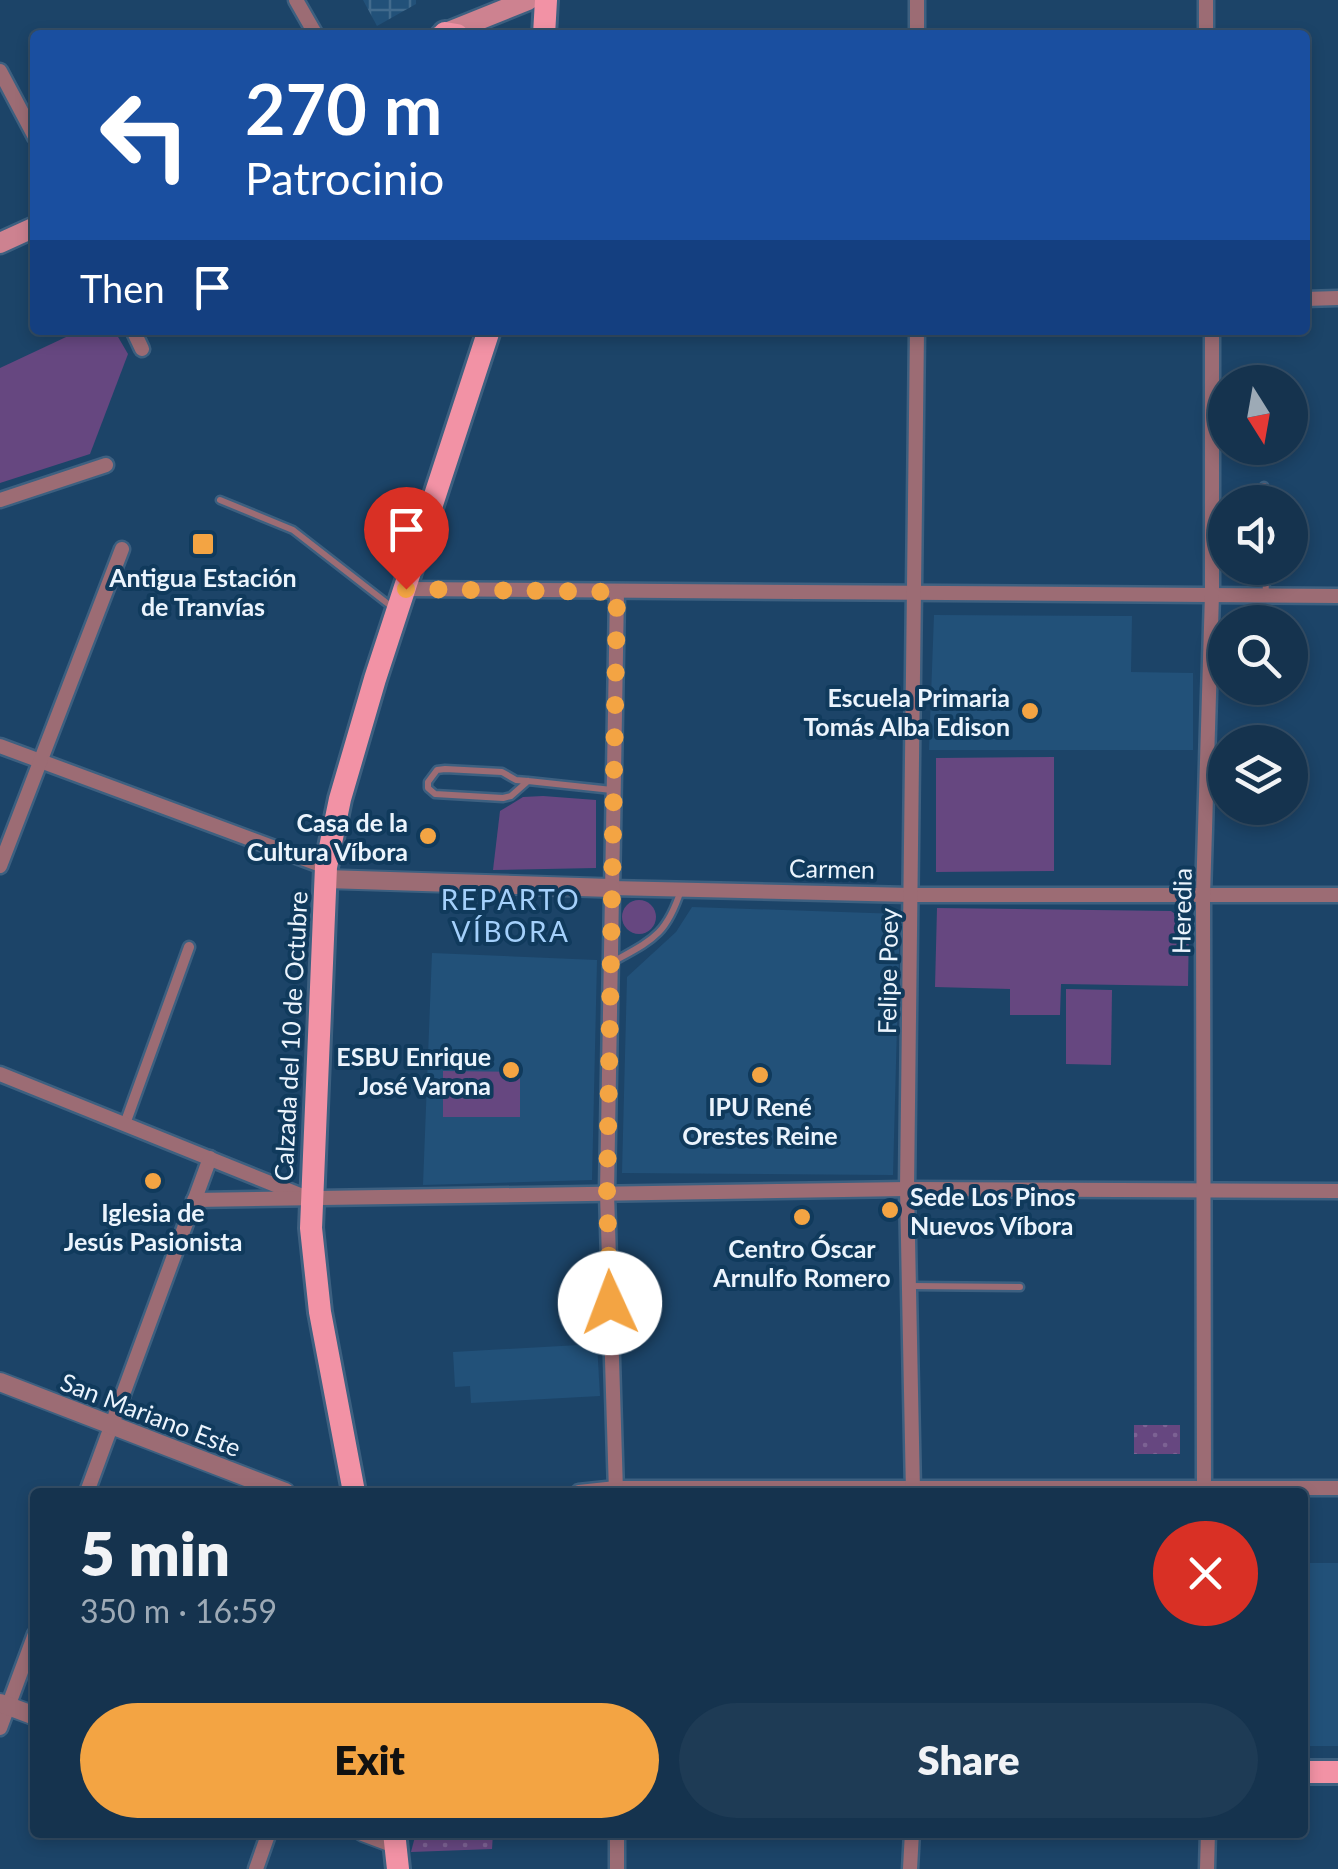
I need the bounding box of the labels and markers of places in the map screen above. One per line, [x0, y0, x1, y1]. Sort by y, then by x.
pin [364, 487, 449, 590]
marker: Antigua Estación de Tranvías [190, 531, 216, 557]
place label: Antigua Estación de Tranvías [108, 562, 297, 621]
place label: Escuela Primaria Tomás Alba Edison [803, 682, 1010, 741]
marker: Escuela Primaria Tomás Alba Edison [1019, 700, 1041, 722]
place label: Casa de la Cultura Víbora [247, 807, 408, 866]
marker: Casa de la Cultura Víbora [417, 825, 439, 847]
place label: ESBU Enrique José Varona [336, 1041, 491, 1100]
marker: ESBU Enrique José Varona [500, 1059, 522, 1081]
marker: IPU René Orestes Reine [749, 1064, 771, 1086]
place label: IPU René Orestes Reine [682, 1091, 838, 1150]
marker: Iglesia de Jesús Pasionista [142, 1170, 164, 1192]
place label: Sede Los Pinos Nuevos Víbora [910, 1181, 1076, 1240]
place label: Iglesia de Jesús Pasionista [64, 1197, 242, 1256]
marker: Sede Los Pinos Nuevos Víbora [879, 1199, 901, 1221]
marker: Centro Óscar Arnulfo Romero [791, 1206, 813, 1228]
place label: Centro Óscar Arnulfo Romero [712, 1233, 891, 1292]

